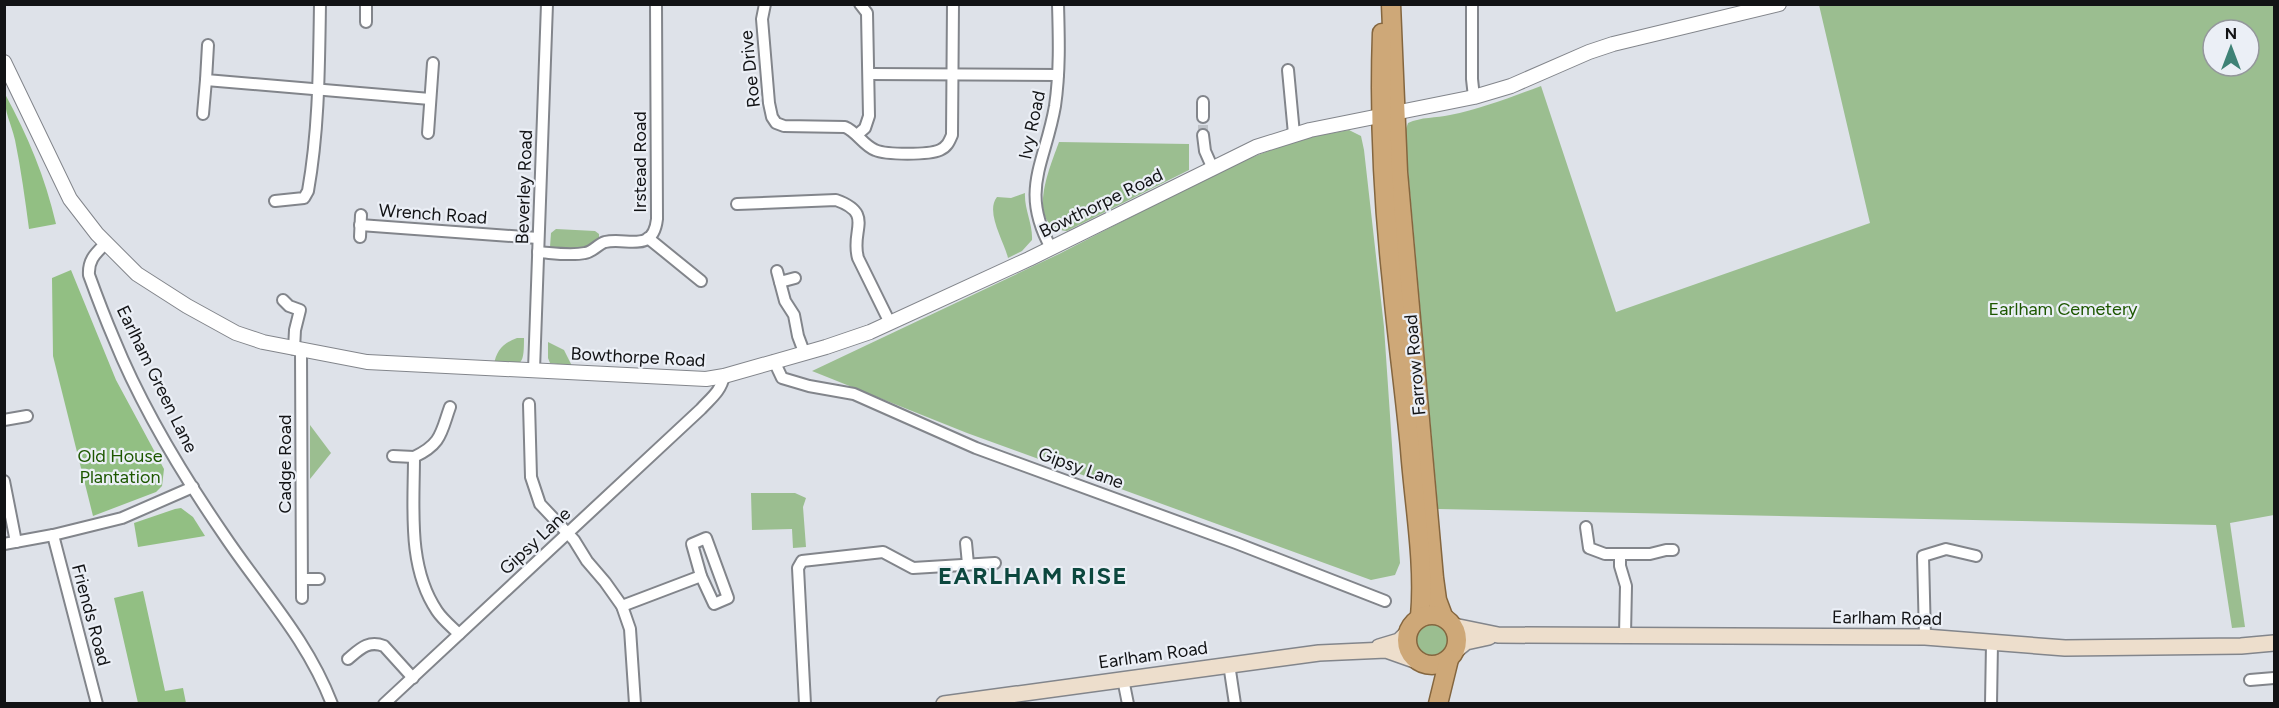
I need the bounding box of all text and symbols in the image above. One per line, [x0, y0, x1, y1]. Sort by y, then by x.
north arrow [2201, 18, 2261, 78]
text: N [2225, 24, 2237, 43]
street label: Roe Drive [735, 29, 765, 109]
street label: Ivy Road [1014, 89, 1050, 161]
street label: Irstead Road [629, 111, 651, 213]
street label: Beverley Road [511, 129, 537, 245]
street label: Bowthorpe Road [1035, 164, 1167, 242]
street label: Wrench Road [378, 199, 488, 229]
park label: Earlham Cemetery [1989, 298, 2138, 320]
street label: Earlham Green Lane [112, 302, 202, 456]
street label: Farrow Road [1400, 314, 1430, 416]
street label: Bowthorpe Road [570, 342, 706, 372]
street label: Cadge Road [274, 415, 296, 513]
street label: Gipsy Lane [1035, 442, 1127, 494]
park label: Old House Plantation [77, 445, 163, 488]
street label: Gipsy Lane [495, 502, 575, 579]
district label: EARLHAM RISE [938, 561, 1128, 590]
street label: Friends Road [67, 562, 115, 668]
street label: Earlham Road [1832, 606, 1942, 630]
street label: Earlham Road [1097, 636, 1209, 674]

